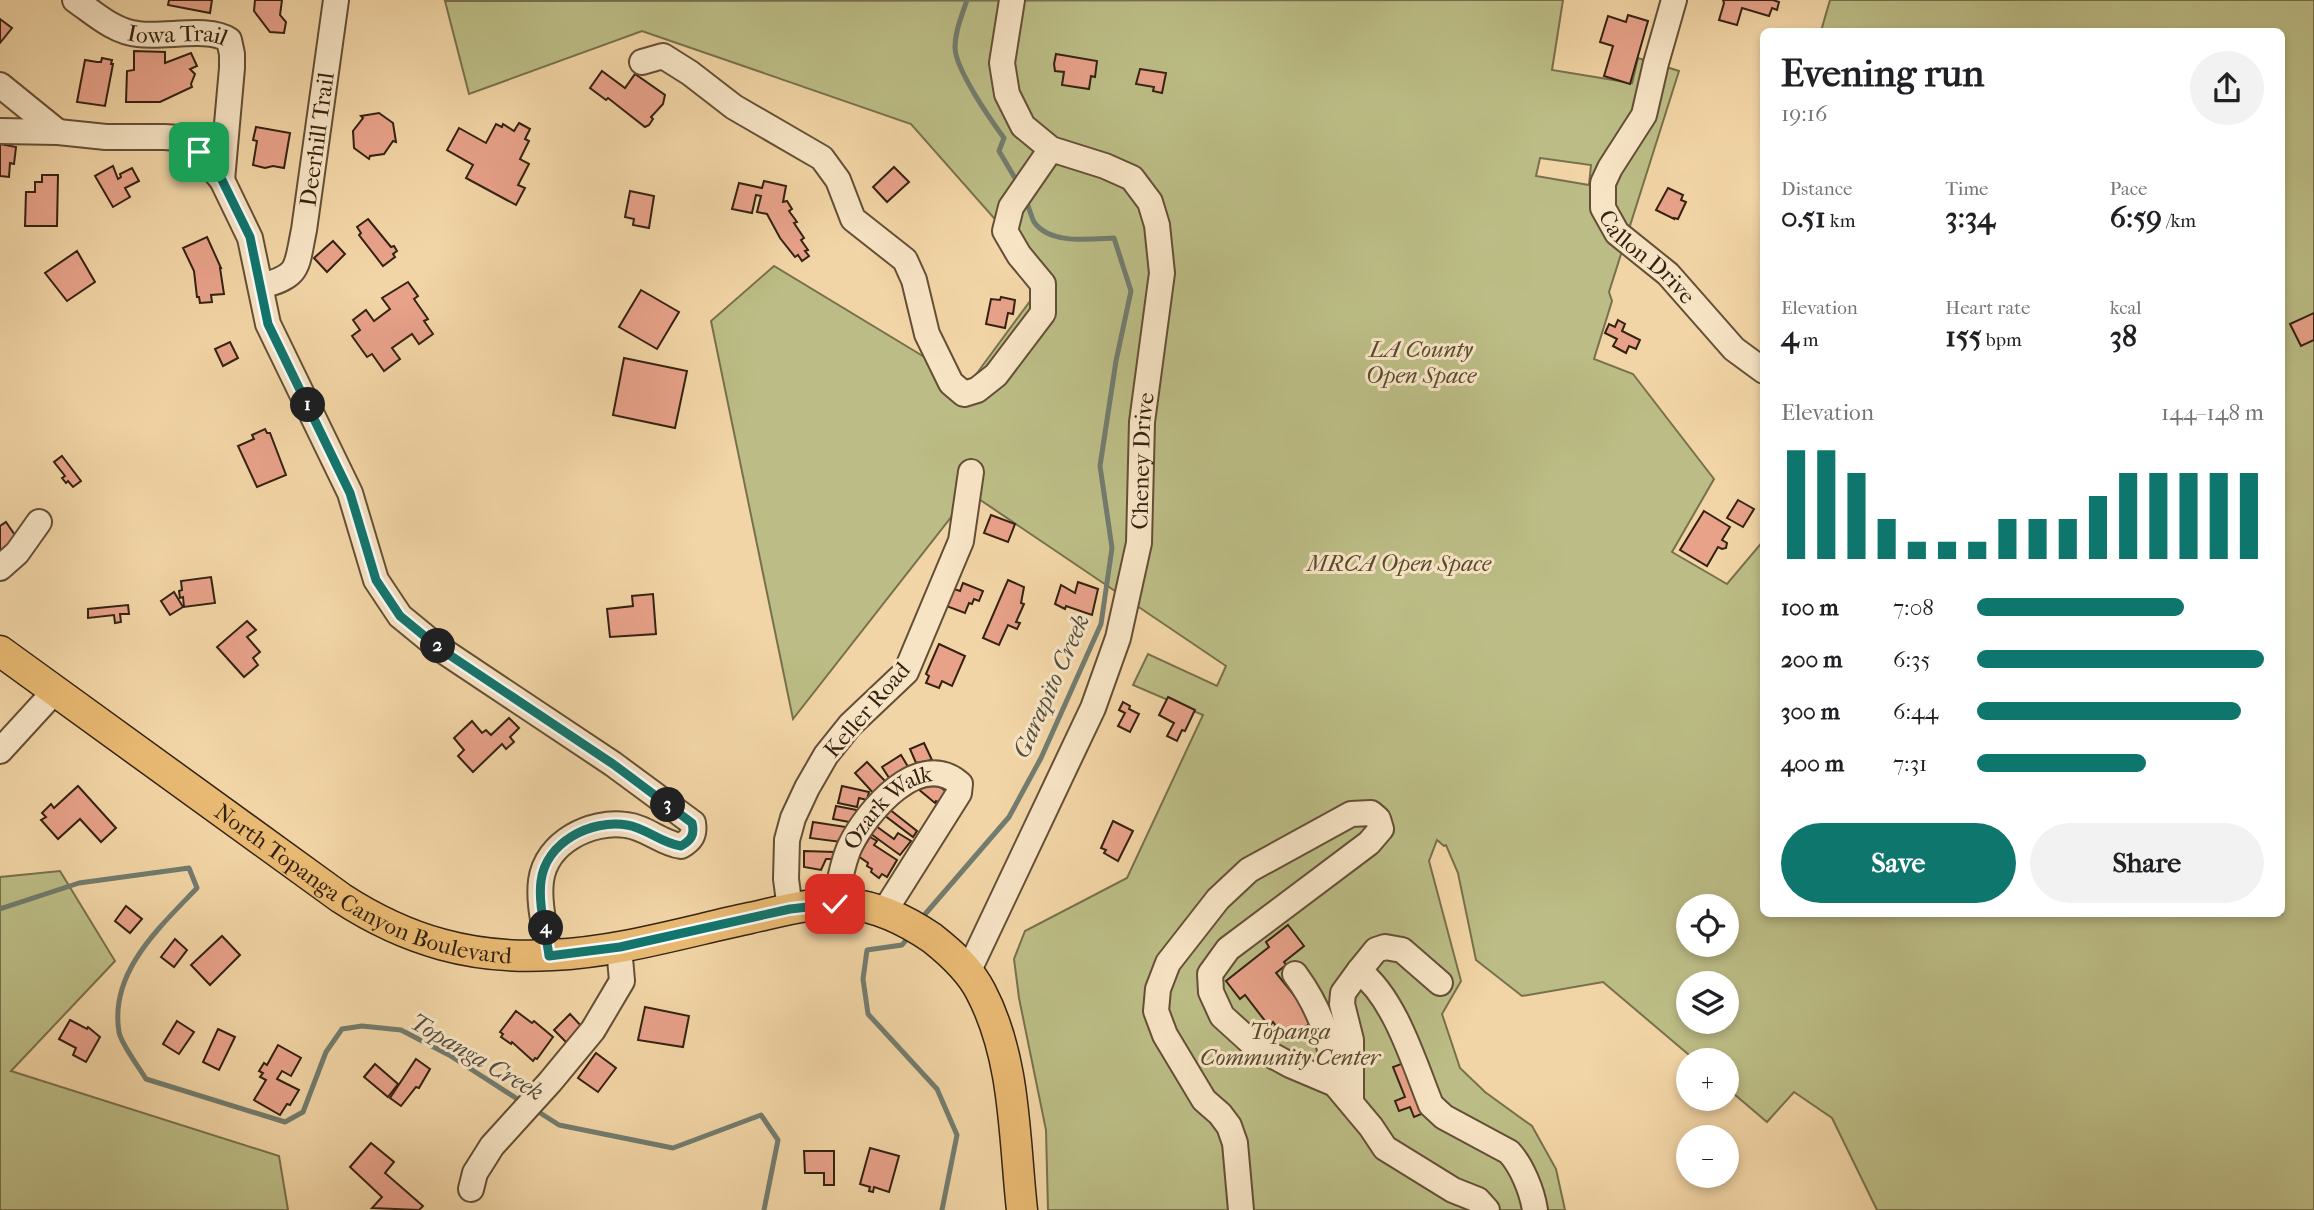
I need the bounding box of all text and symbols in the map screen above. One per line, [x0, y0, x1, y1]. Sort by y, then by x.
street label: Iowa Trail [125, 19, 233, 51]
text: Evening run [1781, 51, 1984, 96]
button: share [2190, 51, 2264, 125]
street label: Deerhill Trail [294, 70, 339, 208]
text: 19:16 [1781, 100, 1827, 127]
pin [169, 122, 229, 182]
icon: arrive [180, 133, 218, 171]
text: Distance [1781, 178, 1852, 200]
text: Time [1945, 178, 1989, 200]
text: Pace [2110, 178, 2148, 200]
text: 0.51 [1781, 200, 1826, 235]
text: 3:34 [1945, 200, 1995, 235]
text: 6:59 [2110, 200, 2162, 235]
street label: Callon Drive [1593, 205, 1701, 309]
text: km [1826, 210, 1855, 232]
text: /km [2162, 210, 2196, 232]
text: Elevation [1781, 297, 1858, 319]
text: Heart rate [1945, 297, 2030, 319]
text: kcal [2110, 297, 2142, 319]
text: 4 [1781, 319, 1799, 354]
text: 155 [1945, 319, 1982, 354]
text: 38 [2110, 319, 2137, 354]
text: m [1799, 329, 1819, 351]
text: bpm [1982, 329, 2022, 351]
park label: LA County Open Space [1366, 336, 1477, 389]
pin: 1 [290, 388, 326, 422]
street label: Cheney Drive [1126, 391, 1159, 530]
text: 1 [304, 393, 311, 415]
text: Elevation [1781, 399, 1874, 426]
text: 144–148 m [2161, 399, 2264, 426]
park label: MRCA Open Space [1305, 550, 1492, 577]
text: 100 m [1781, 594, 1839, 621]
text: 7:08 [1893, 594, 1934, 621]
water label: Garapito Creek [1007, 610, 1095, 762]
pin: 2 [420, 628, 456, 664]
text: 2 [433, 634, 442, 656]
text: 200 m [1781, 646, 1842, 673]
text: 6:35 [1893, 646, 1930, 673]
street label: Keller Road [818, 656, 916, 763]
text: 300 m [1781, 698, 1840, 725]
text: 6:44 [1893, 698, 1938, 725]
text: 400 m [1781, 750, 1844, 777]
text: 7:31 [1893, 750, 1927, 777]
street label: Ozark Walk [837, 759, 935, 854]
pin: 3 [650, 788, 686, 822]
text: 3 [664, 793, 671, 815]
street label: North Topanga Canyon Boulevard [209, 798, 513, 969]
button: Save [1781, 823, 2016, 903]
button: Share [2030, 823, 2264, 903]
pin [805, 874, 865, 934]
icon: check [816, 885, 854, 923]
map controls [1676, 894, 1739, 1188]
button: locate [1676, 894, 1739, 957]
pin: 4 [528, 911, 564, 946]
text: 4 [540, 916, 551, 938]
button: layers [1676, 971, 1739, 1034]
water label: Topanga Creek [405, 1008, 549, 1106]
park label: Topanga Community Center [1200, 1018, 1382, 1071]
button: + [1676, 1048, 1739, 1111]
button: − [1676, 1125, 1739, 1188]

